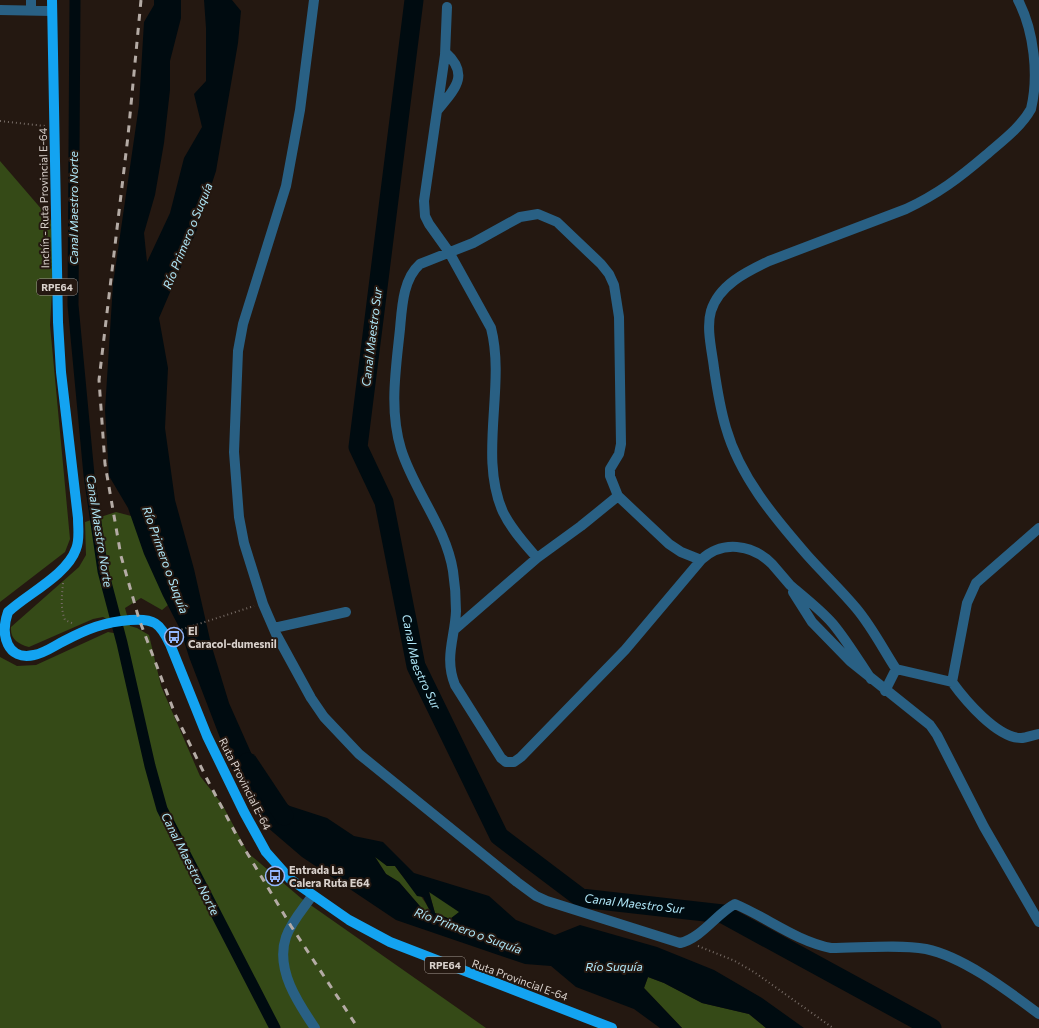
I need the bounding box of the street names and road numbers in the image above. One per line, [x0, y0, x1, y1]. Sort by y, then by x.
street label: Inchín - Ruta Provincial E-64 [36, 127, 51, 268]
road number: RPE64 [37, 279, 77, 295]
street label: Ruta Provincial E-64 [217, 736, 274, 832]
street label: Ruta Provincial E-64 [470, 956, 570, 1003]
road number: RPE64 [425, 957, 465, 973]

